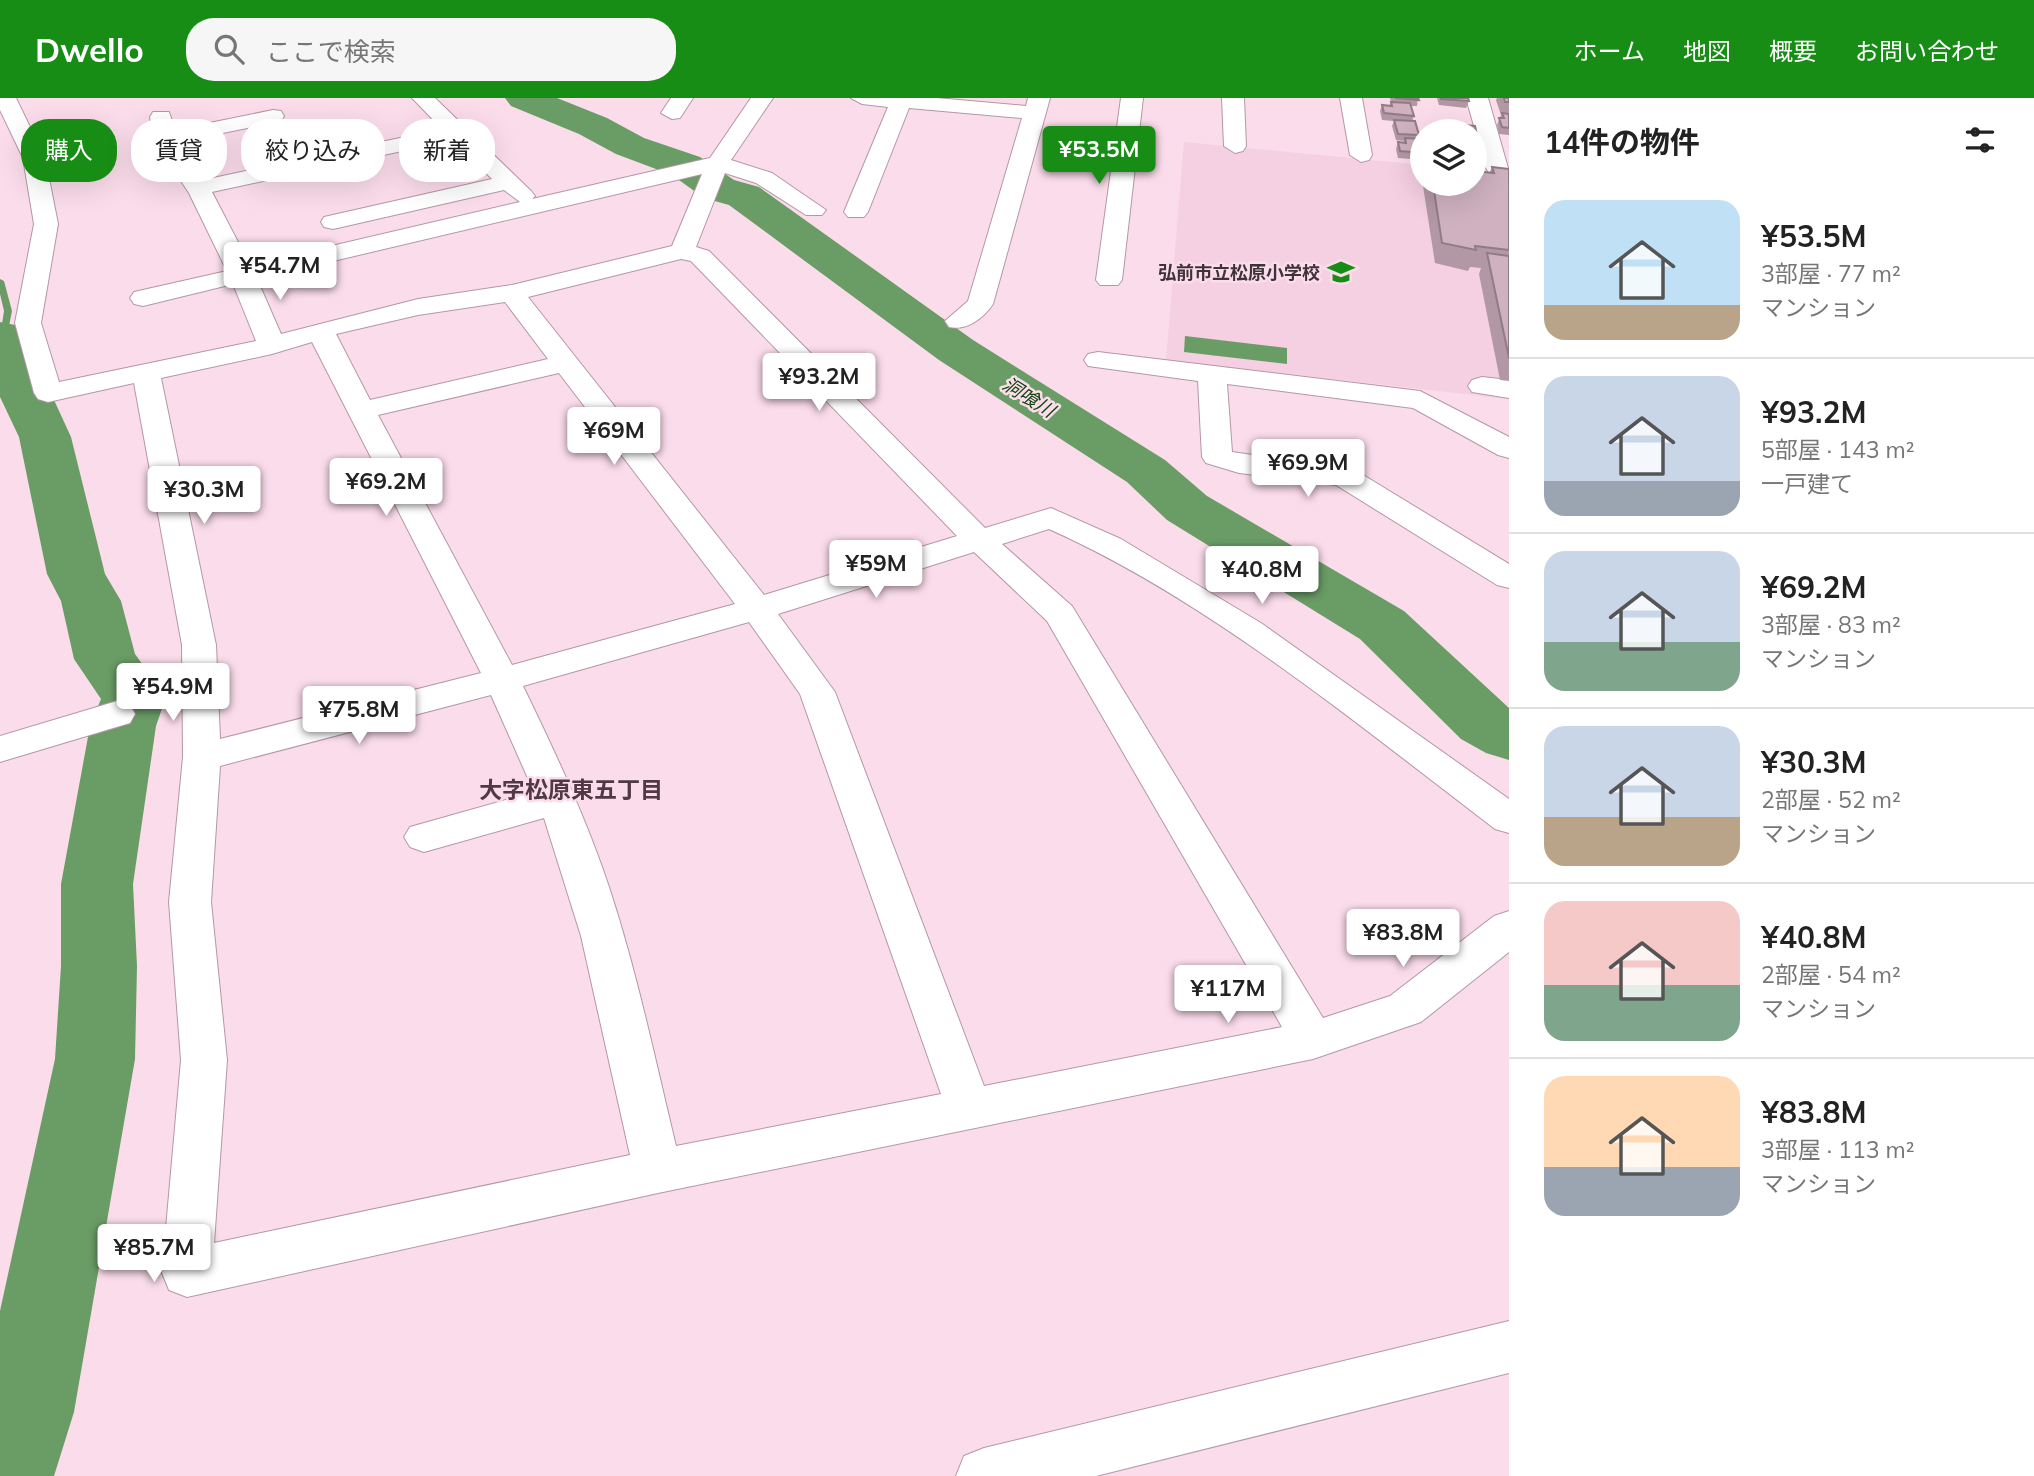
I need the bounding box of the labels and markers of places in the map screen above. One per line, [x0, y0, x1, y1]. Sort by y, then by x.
pin: ¥53.5M [1042, 126, 1156, 186]
pin: ¥54.7M [223, 242, 337, 302]
school or university icon: 弘前市立松原小学校 [1326, 257, 1356, 287]
place label: 弘前市立松原小学校 [1158, 261, 1320, 284]
pin: ¥93.2M [762, 354, 876, 413]
pin: ¥69M [573, 408, 655, 467]
pin: ¥69.9M [1251, 440, 1365, 499]
pin: ¥69.2M [329, 458, 443, 518]
pin: ¥30.3M [147, 466, 261, 526]
pin: ¥59M [835, 540, 917, 600]
pin: ¥40.8M [1205, 546, 1319, 606]
pin: ¥54.9M [116, 664, 230, 723]
pin: ¥75.8M [302, 686, 416, 746]
pin: ¥83.8M [1346, 910, 1460, 969]
pin: ¥117M [1179, 965, 1277, 1025]
pin: ¥85.7M [97, 1224, 211, 1284]

